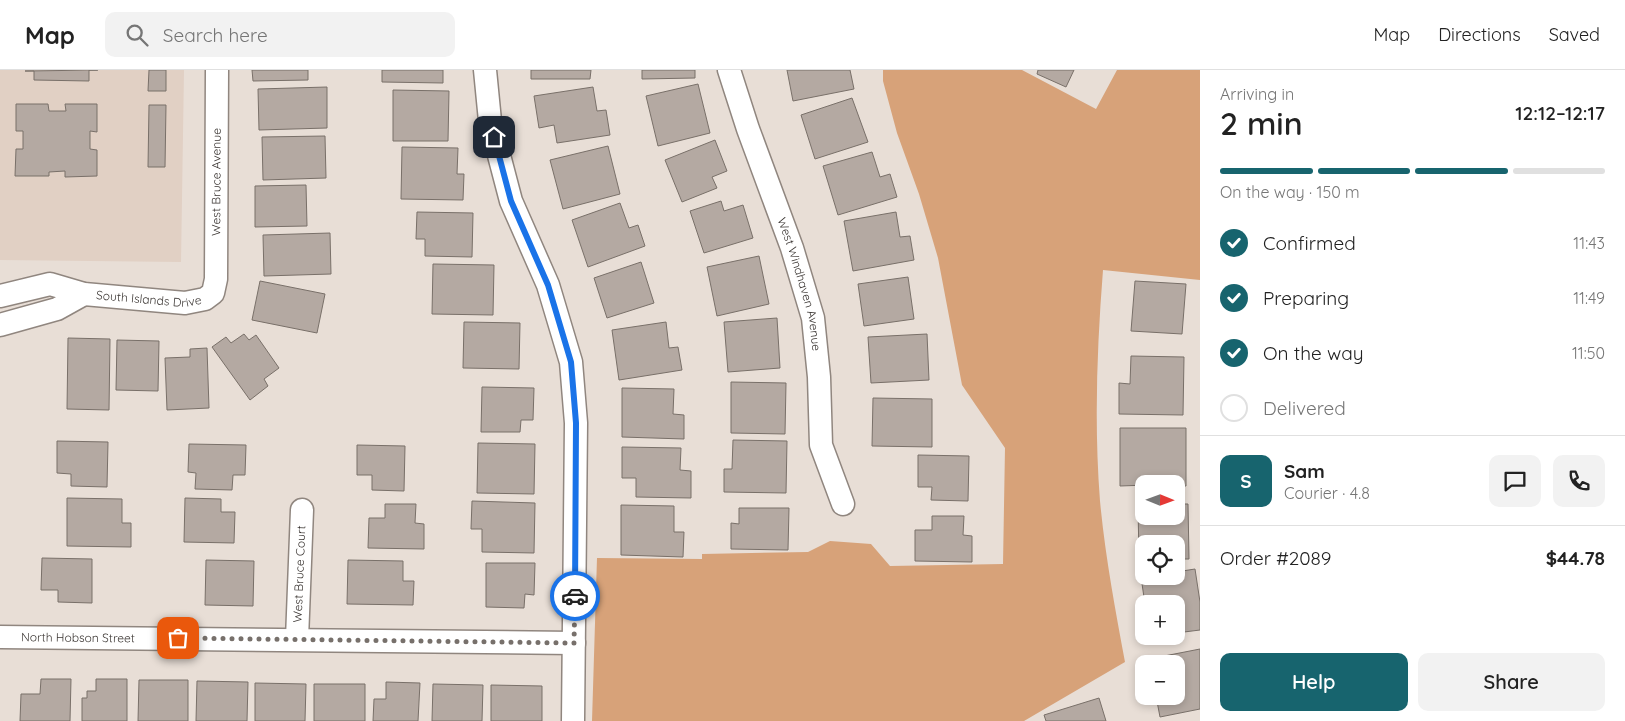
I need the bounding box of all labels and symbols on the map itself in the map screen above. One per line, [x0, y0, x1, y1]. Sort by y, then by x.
pin [473, 116, 515, 158]
street label: West Bruce Avenue [208, 128, 224, 236]
street label: West Windhaven Avenue [774, 215, 824, 352]
street label: South Islands Drive [96, 287, 203, 310]
north arrow [1135, 475, 1185, 525]
street label: West Bruce Court [290, 525, 308, 623]
courier [550, 571, 600, 621]
pin [157, 617, 199, 659]
street label: North Hobson Street [21, 629, 135, 645]

